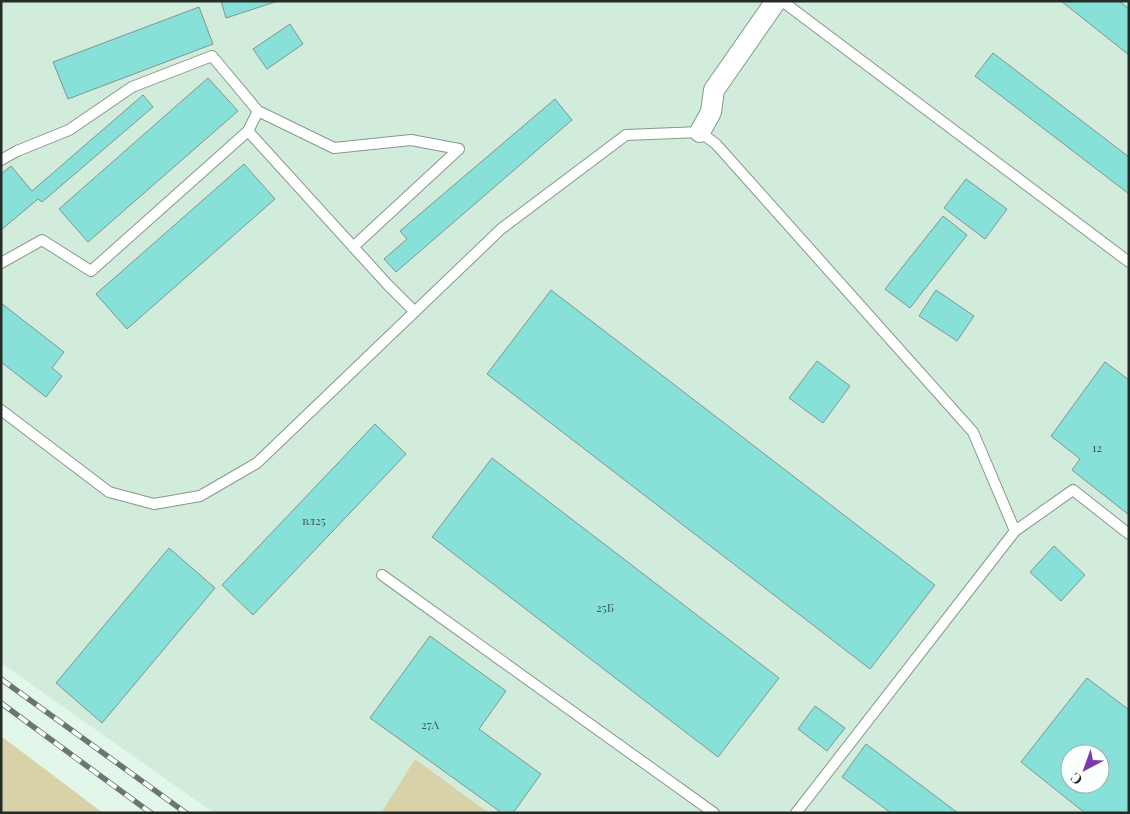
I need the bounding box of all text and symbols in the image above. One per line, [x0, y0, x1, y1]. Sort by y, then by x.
house number: 12 [1092, 439, 1102, 455]
house number: вл25 [302, 512, 326, 528]
house number: 25Б [596, 599, 614, 615]
house number: 27А [421, 716, 440, 732]
north arrow [1060, 744, 1110, 794]
text: С [1066, 769, 1086, 790]

